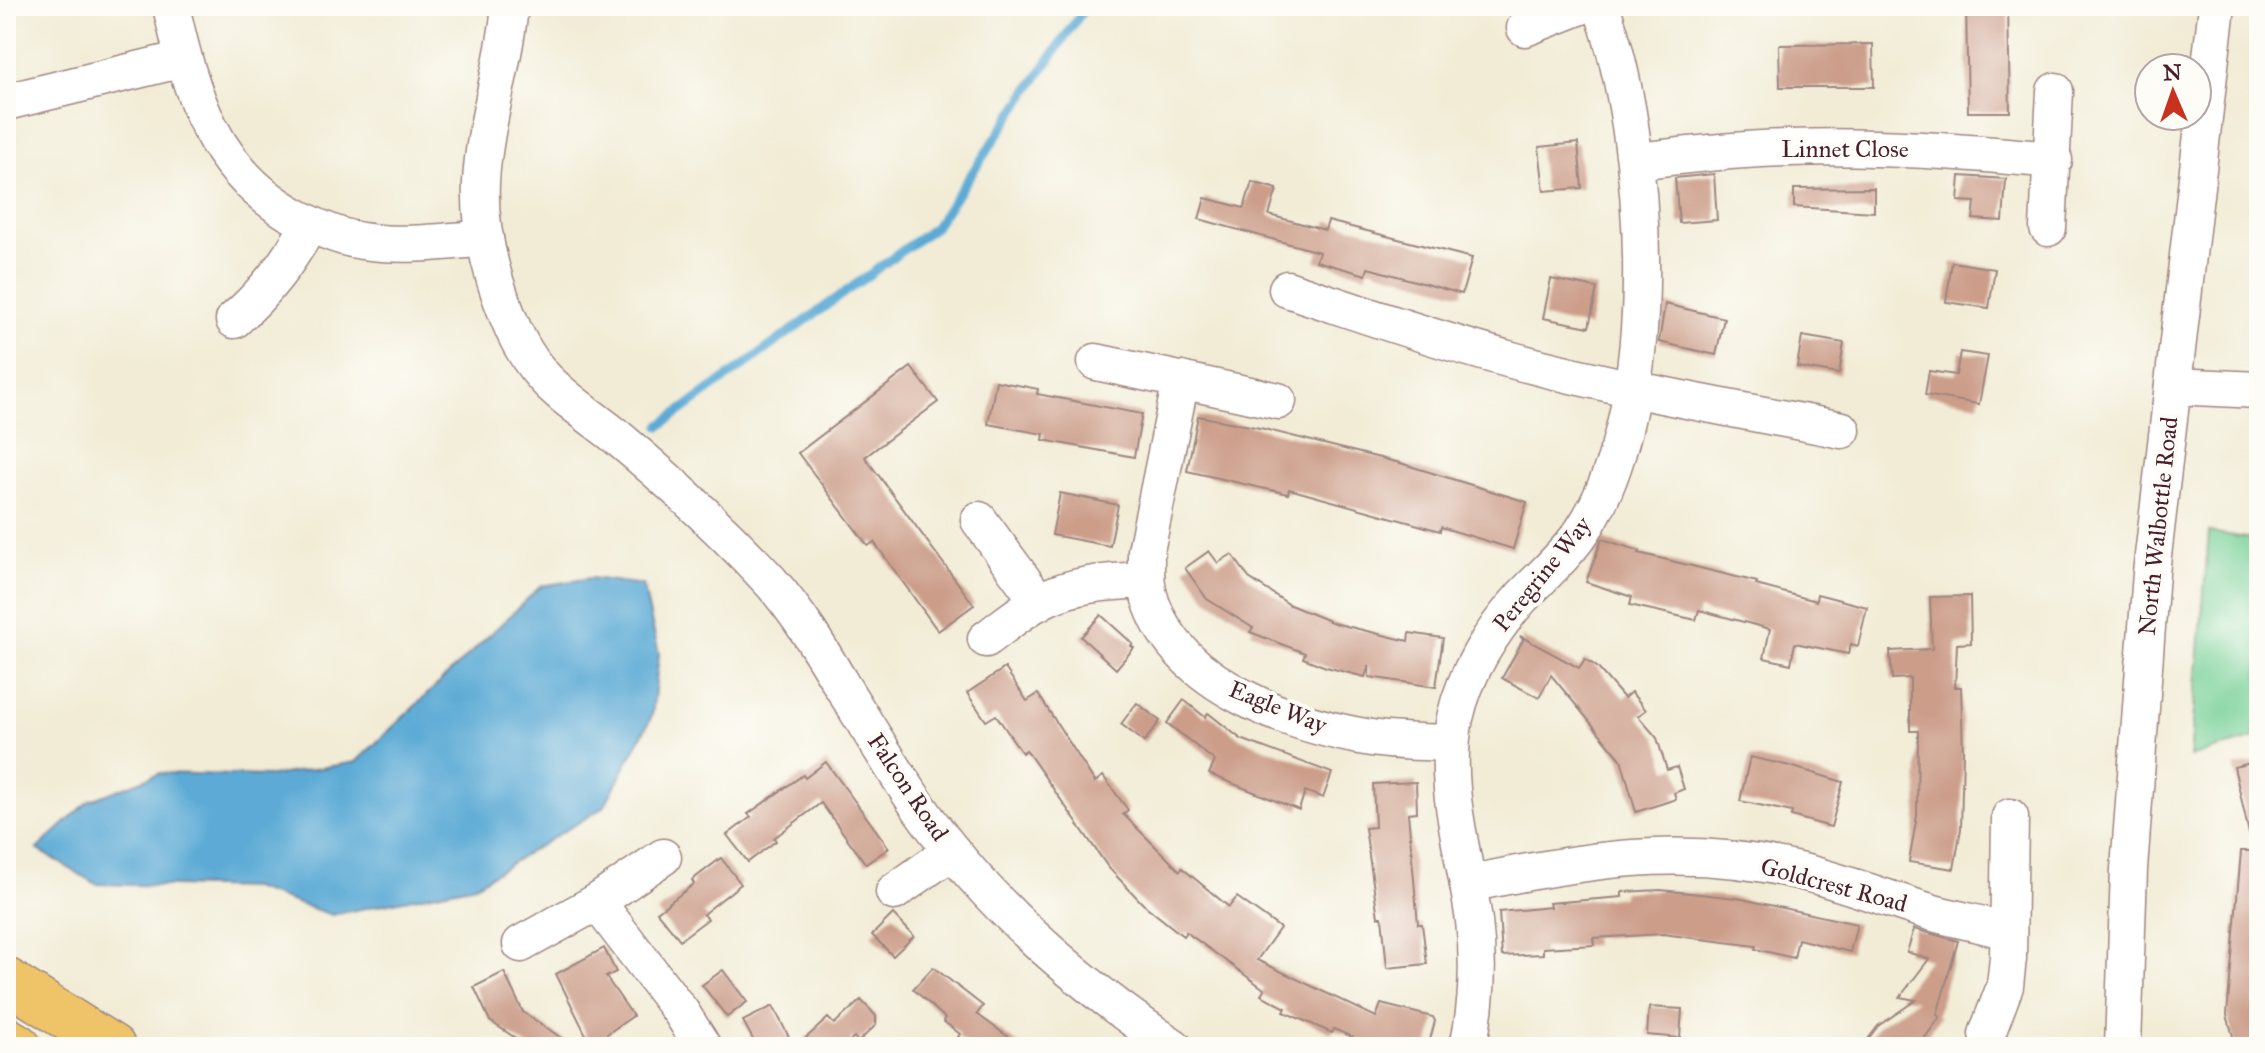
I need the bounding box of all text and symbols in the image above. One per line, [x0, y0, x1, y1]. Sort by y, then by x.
north arrow [2133, 52, 2213, 132]
text: N [2163, 59, 2182, 86]
street label: Linnet Close [1781, 134, 1909, 164]
street label: North Walbottle Road [2132, 415, 2184, 637]
street label: Peregrine Way [1486, 510, 1598, 638]
street label: Eagle Way [1225, 674, 1332, 740]
street label: Falcon Road [861, 727, 955, 847]
street label: Goldcrest Road [1757, 851, 1911, 919]

